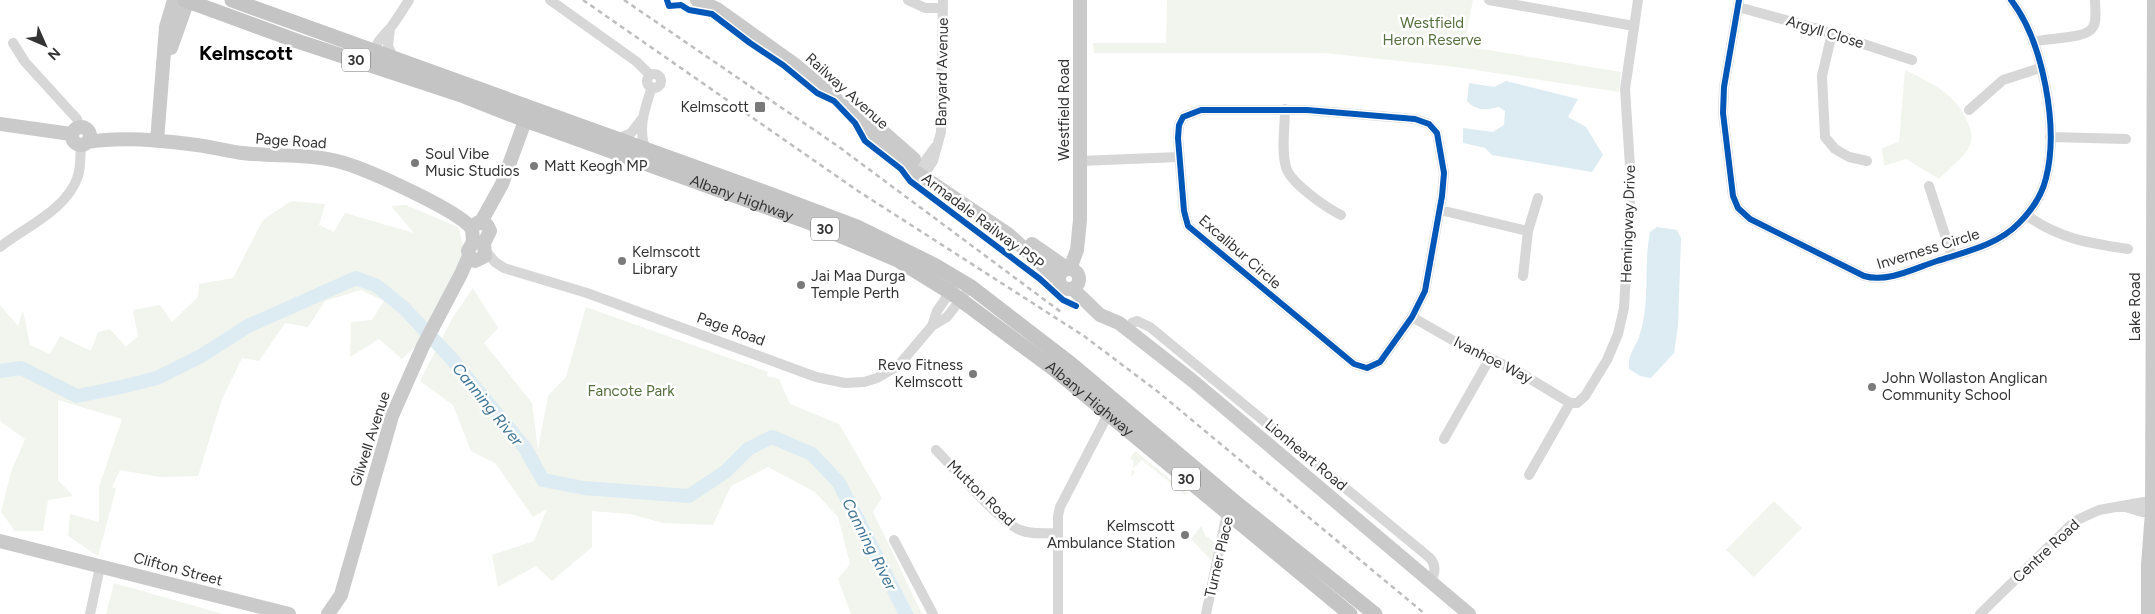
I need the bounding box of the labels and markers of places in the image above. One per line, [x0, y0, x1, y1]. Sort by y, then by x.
place label: Kelmscott [681, 98, 749, 116]
marker: Kelmscott [753, 100, 767, 114]
place label: Soul Vibe Music Studios [425, 145, 520, 180]
marker: Soul Vibe Music Studios [409, 157, 421, 169]
place label: Matt Keogh MP [544, 157, 648, 175]
marker: Matt Keogh MP [528, 160, 540, 172]
place label: Kelmscott Library [632, 243, 701, 278]
marker: Kelmscott Library [616, 255, 628, 267]
place label: Jai Maa Durga Temple Perth [811, 267, 905, 302]
marker: Jai Maa Durga Temple Perth [795, 279, 807, 291]
place label: Revo Fitness Kelmscott [878, 356, 963, 391]
marker: Revo Fitness Kelmscott [967, 368, 979, 380]
place label: John Wollaston Anglican Community School [1882, 369, 2047, 404]
marker: John Wollaston Anglican Community School [1866, 381, 1878, 393]
place label: Kelmscott Ambulance Station [1047, 517, 1175, 552]
marker: Kelmscott Ambulance Station [1179, 529, 1191, 541]

